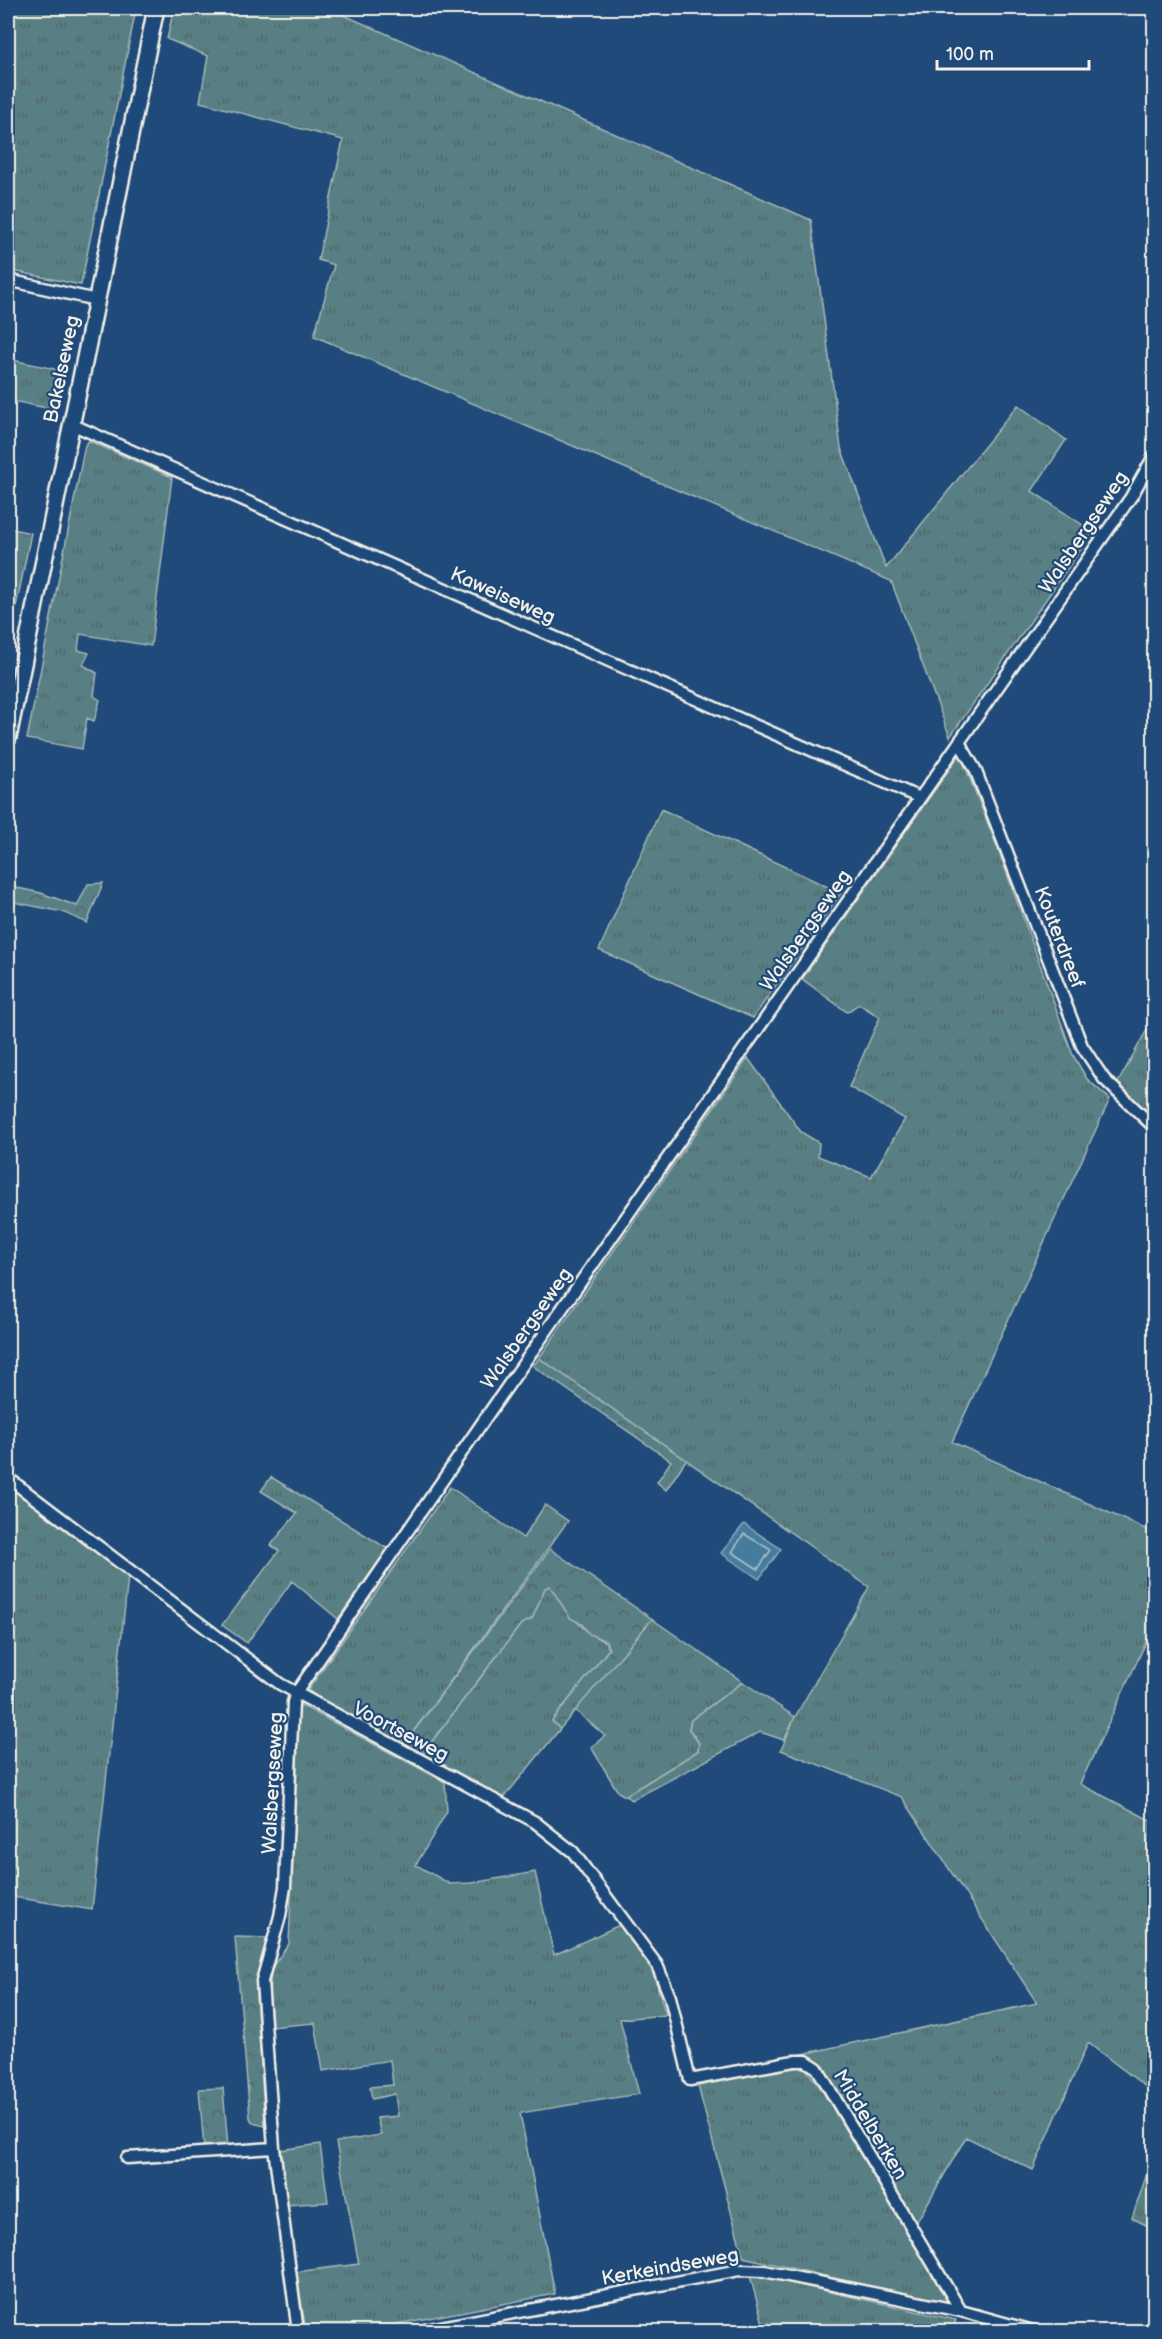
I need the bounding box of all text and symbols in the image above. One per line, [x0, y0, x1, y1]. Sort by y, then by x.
scale bar [937, 33, 1088, 71]
text: 100 m [946, 44, 994, 65]
street label: Bakelseweg [39, 313, 85, 425]
street label: Walsbergseweg [1034, 467, 1134, 598]
street label: Kaweiseweg [446, 562, 559, 630]
street label: Walsbergseweg [755, 865, 857, 996]
street label: Kouterdreef [1029, 883, 1090, 992]
street label: Walsbergseweg [476, 1263, 578, 1394]
street label: Voortseweg [348, 1697, 453, 1767]
street label: Walsbergseweg [257, 1711, 289, 1855]
street label: Middelberken [828, 2065, 912, 2184]
street label: Kerkeindseweg [600, 2243, 741, 2291]

